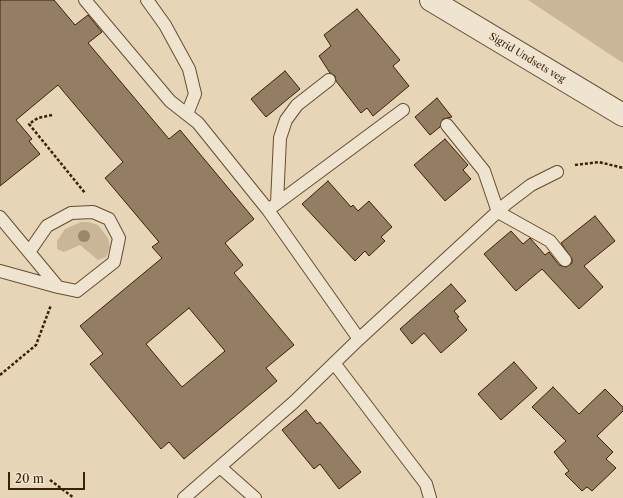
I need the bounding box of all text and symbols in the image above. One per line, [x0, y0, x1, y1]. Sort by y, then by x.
street label: Sigrid Undsets veg [487, 31, 567, 85]
scale bar [10, 464, 87, 490]
text: 20 m [15, 471, 44, 486]

